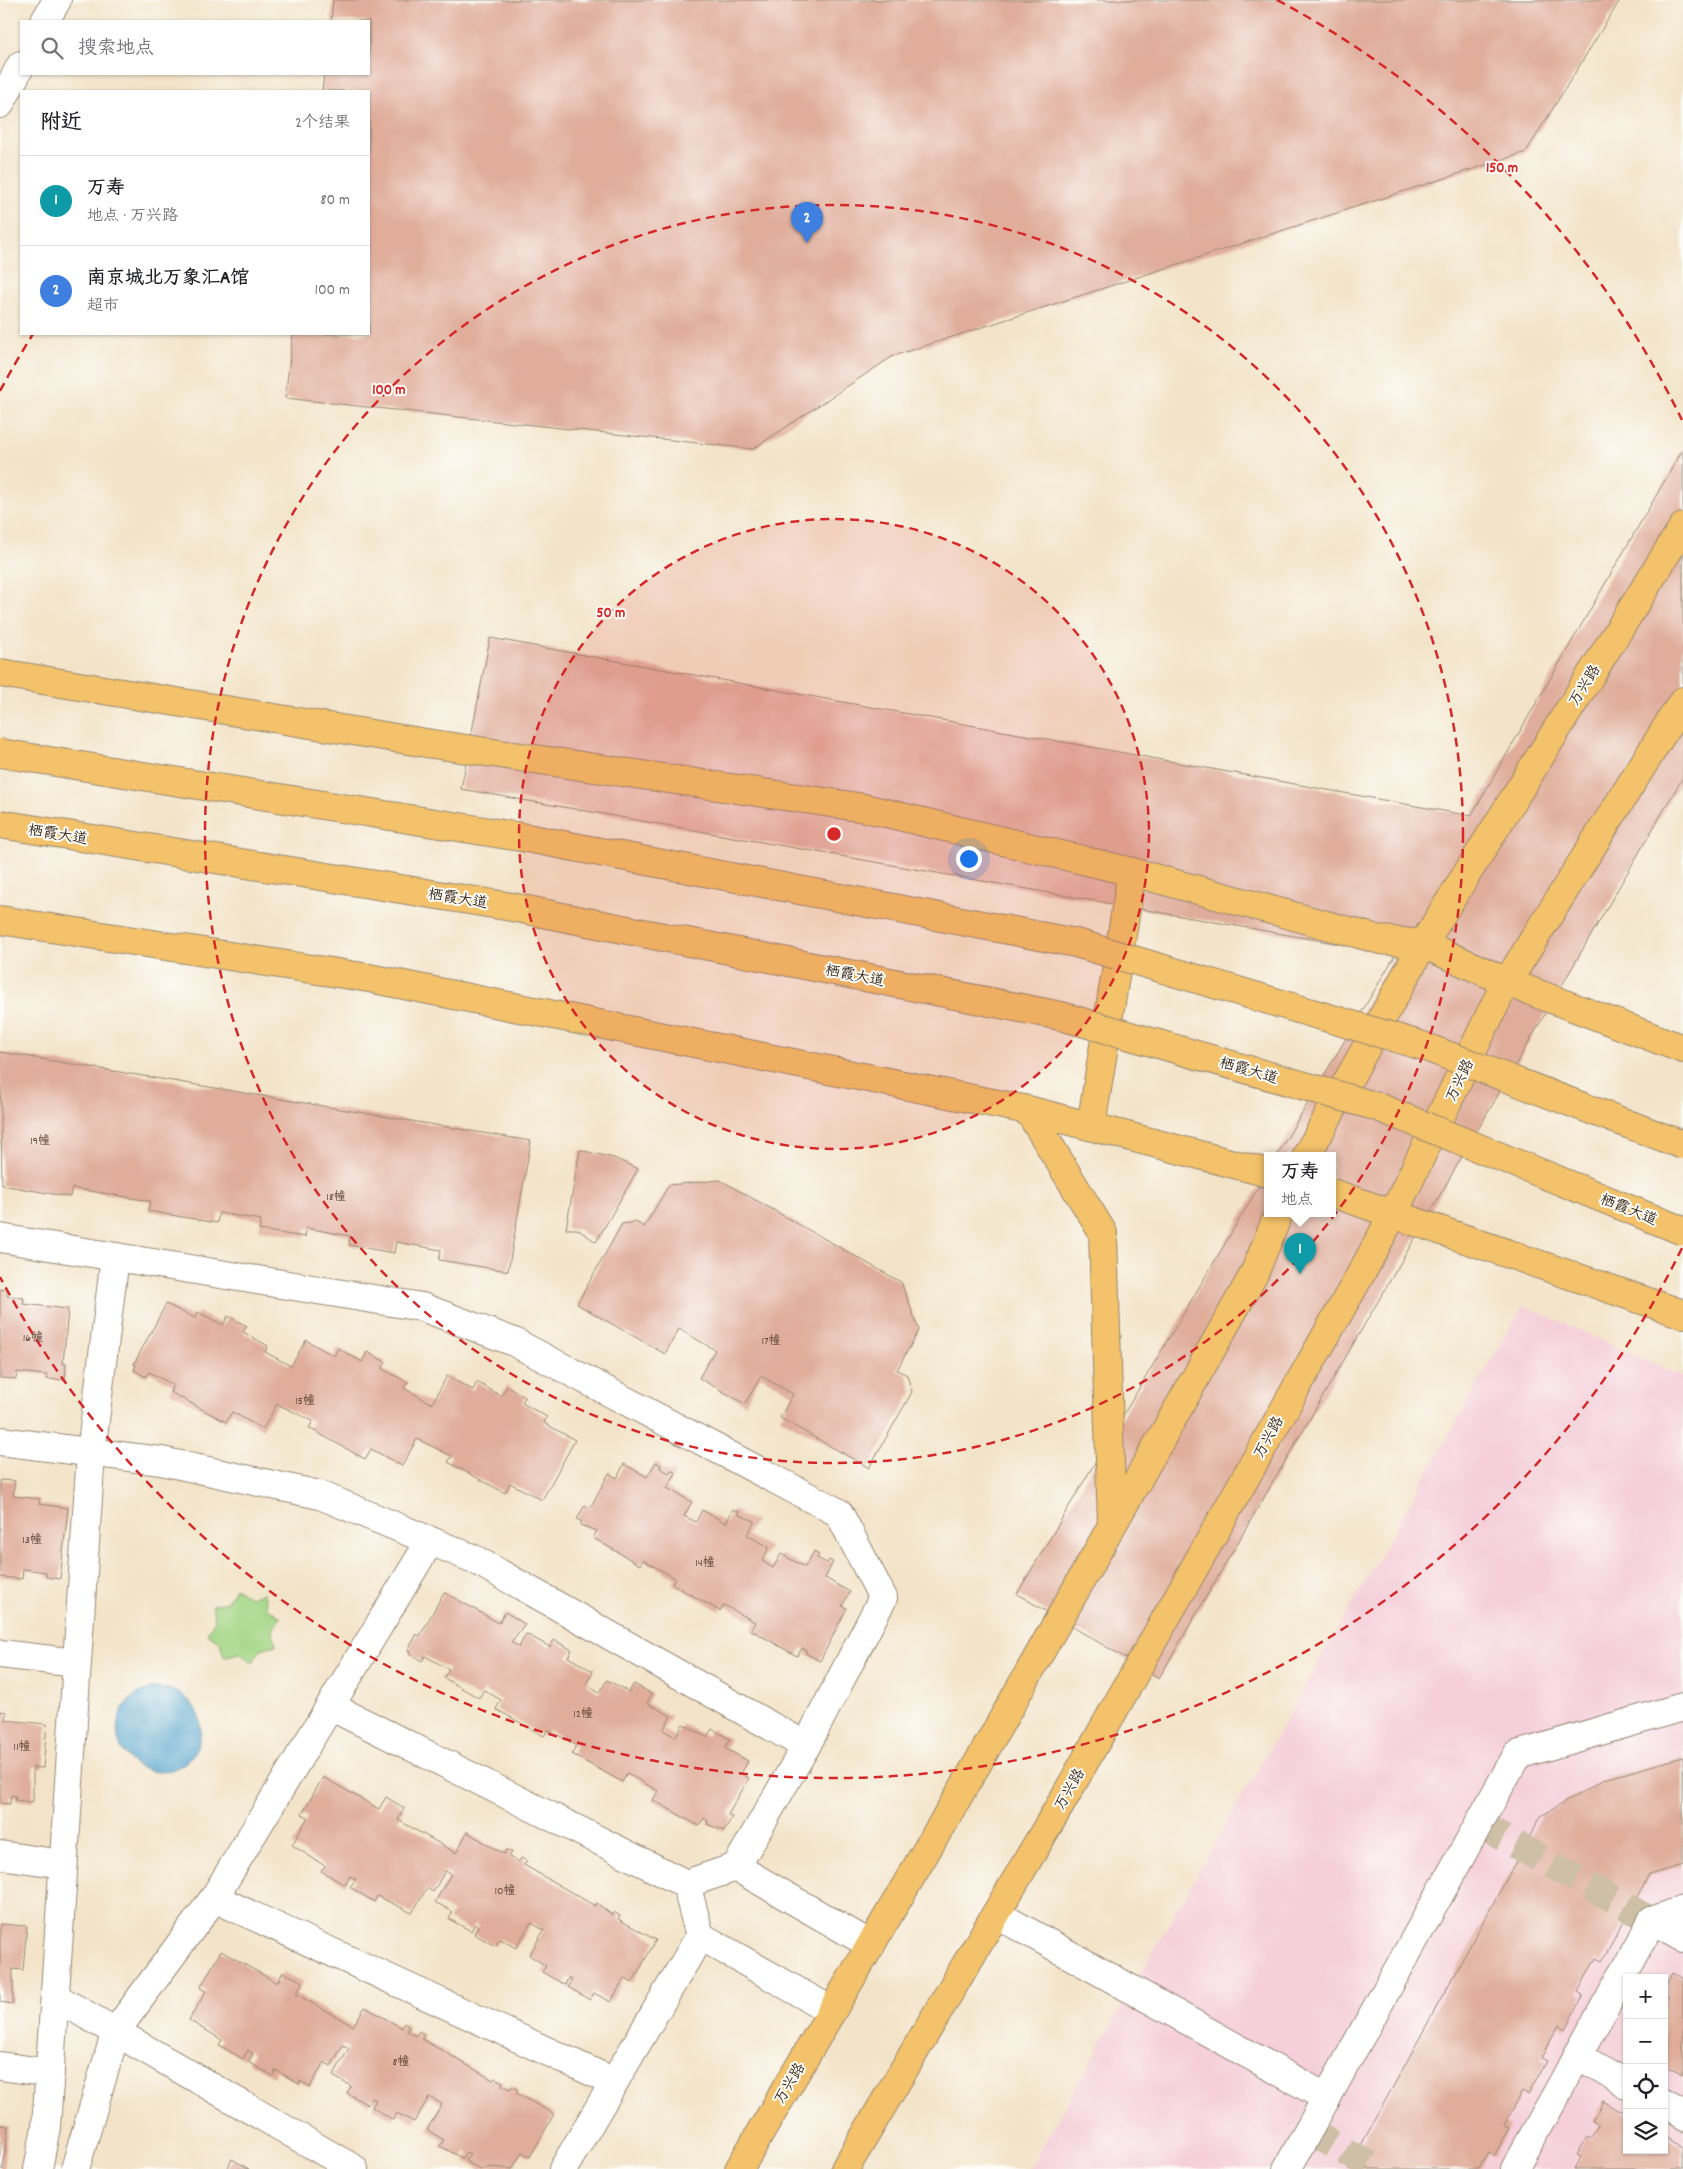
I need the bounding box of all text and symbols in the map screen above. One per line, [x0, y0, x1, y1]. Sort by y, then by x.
search box [20, 20, 370, 75]
icon: search [38, 34, 66, 62]
text: 搜索地点 [78, 36, 154, 63]
text: 附近 [40, 109, 82, 139]
text: 2个结果 [295, 112, 350, 135]
text: 150 m [1486, 158, 1518, 180]
text: 万寿 [87, 176, 125, 203]
text: 1 [54, 189, 58, 212]
text: 80 m [320, 189, 350, 212]
pin: 2 [791, 202, 823, 243]
text: 地点 · 万兴路 [87, 205, 178, 228]
text: 南京城北万象汇A馆 [87, 266, 249, 293]
text: 2 [53, 279, 60, 302]
text: 100 m [314, 279, 350, 302]
text: 超市 [87, 295, 119, 318]
text: 100 m [372, 380, 406, 402]
text: 50 m [597, 603, 625, 625]
street label: 万兴路 [1564, 661, 1607, 711]
street label: 栖霞大道 [26, 820, 89, 852]
centre of rings [825, 825, 843, 843]
your location [956, 846, 982, 872]
street label: 栖霞大道 [426, 884, 489, 916]
street label: 栖霞大道 [823, 960, 886, 993]
street label: 栖霞大道 [1217, 1053, 1280, 1091]
street label: 万兴路 [1441, 1056, 1481, 1106]
house number: 19幢 [30, 1133, 50, 1150]
popup [1264, 1152, 1336, 1217]
text: 万寿 [1281, 1160, 1319, 1187]
house number: 18幢 [326, 1189, 346, 1206]
text: 地点 [1281, 1189, 1313, 1212]
street label: 栖霞大道 [1596, 1189, 1660, 1232]
pin: 1 [1284, 1233, 1316, 1274]
house number: 16幢 [23, 1330, 43, 1347]
house number: 17幢 [761, 1333, 781, 1350]
house number: 15幢 [295, 1393, 315, 1410]
street label: 万兴路 [1249, 1413, 1290, 1463]
house number: 13幢 [22, 1532, 42, 1549]
house number: 14幢 [695, 1555, 715, 1572]
house number: 12幢 [573, 1706, 593, 1723]
house number: 11幢 [13, 1739, 31, 1756]
street label: 万兴路 [1050, 1765, 1092, 1815]
house number: 10幢 [494, 1883, 516, 1900]
map controls [1623, 1974, 1668, 2154]
button: + [1623, 1974, 1668, 2019]
button: − [1623, 2019, 1668, 2064]
house number: 8幢 [393, 2054, 409, 2071]
street label: 万兴路 [770, 2059, 812, 2109]
button: locate [1623, 2064, 1668, 2109]
button: layers [1623, 2109, 1668, 2154]

